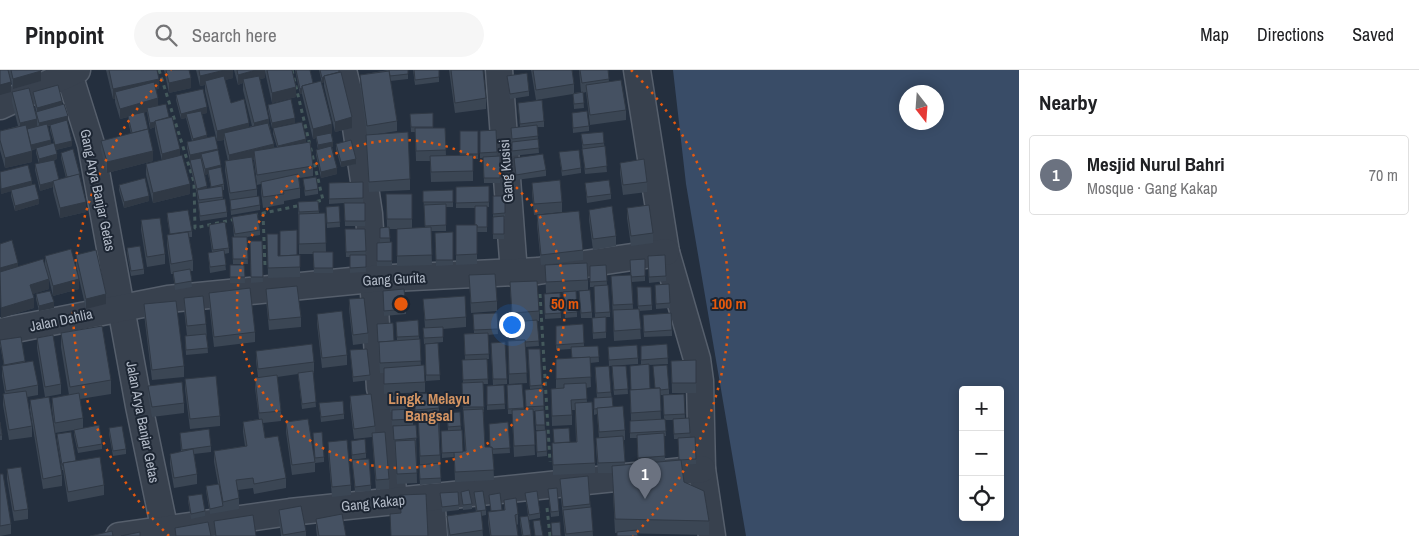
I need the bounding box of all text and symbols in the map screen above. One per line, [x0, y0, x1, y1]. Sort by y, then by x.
search box [134, 12, 484, 57]
text: Pinpoint [25, 19, 104, 51]
icon: search [152, 21, 180, 49]
text: Search here [192, 22, 277, 48]
text: Map [1200, 22, 1229, 47]
text: Directions [1257, 22, 1324, 47]
text: Saved [1352, 22, 1394, 47]
north arrow [899, 85, 944, 130]
text: Nearby [1039, 88, 1097, 117]
street label: Gang Arya Banjar Getas [76, 127, 120, 253]
street label: Gang Kusisi [495, 139, 517, 203]
text: Mesjid Nurul Bahri [1087, 151, 1225, 177]
text: 1 [1052, 164, 1060, 186]
text: 70 m [1369, 164, 1398, 186]
text: Mosque · Gang Kakap [1087, 177, 1218, 199]
street label: Gang Gurita [362, 268, 427, 290]
text: 50 m [551, 293, 579, 314]
text: 100 m [712, 293, 746, 314]
centre of rings [392, 295, 410, 313]
street label: Jalan Dahlia [28, 304, 95, 335]
your location [499, 312, 525, 338]
street label: Jalan Arya Banjar Getas [122, 360, 164, 485]
map controls [959, 386, 1004, 521]
button: + [959, 386, 1004, 431]
district label: Lingk. Melayu Bangsal [388, 388, 470, 426]
button: − [959, 431, 1004, 476]
pin: 1 [629, 458, 661, 499]
button: locate [959, 476, 1004, 521]
street label: Gang Kakap [340, 491, 406, 515]

